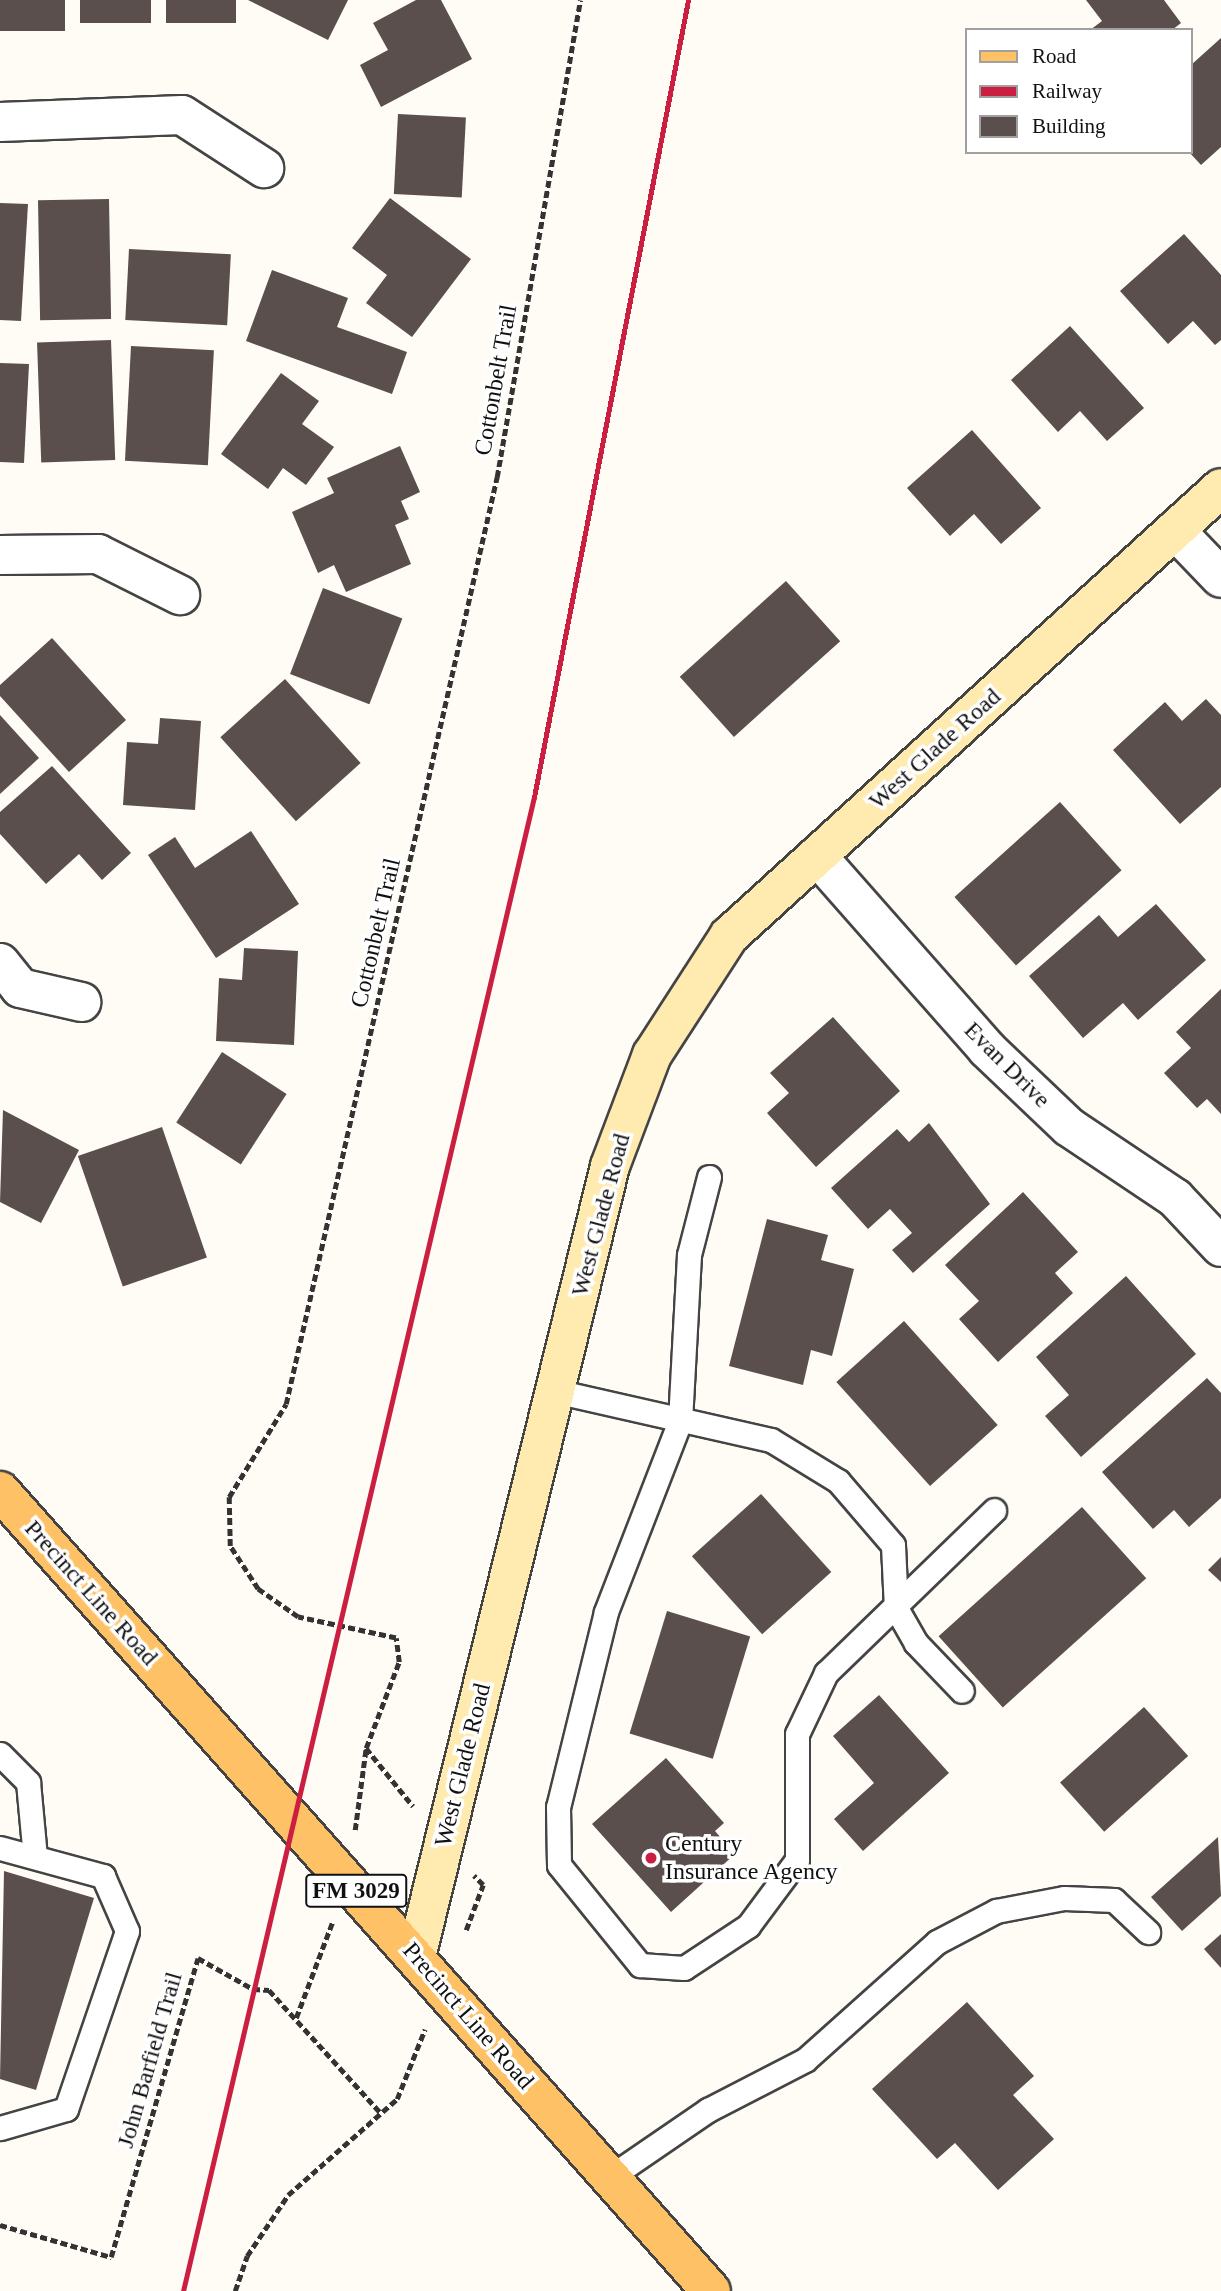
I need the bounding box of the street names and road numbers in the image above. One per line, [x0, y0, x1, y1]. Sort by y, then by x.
street label: Cottonbelt Trail [469, 302, 523, 458]
street label: West Glade Road [863, 682, 1007, 816]
street label: Cottonbelt Trail [345, 855, 407, 1011]
street label: Evan Drive [958, 1016, 1056, 1114]
street label: West Glade Road [565, 1130, 637, 1300]
street label: Precinct Line Road [18, 1515, 164, 1671]
street label: West Glade Road [429, 1680, 497, 1850]
road number: FM 3029 [304, 1872, 408, 1910]
street label: Precinct Line Road [396, 1937, 540, 2095]
street label: John Barfield Trail [111, 1969, 189, 2151]

